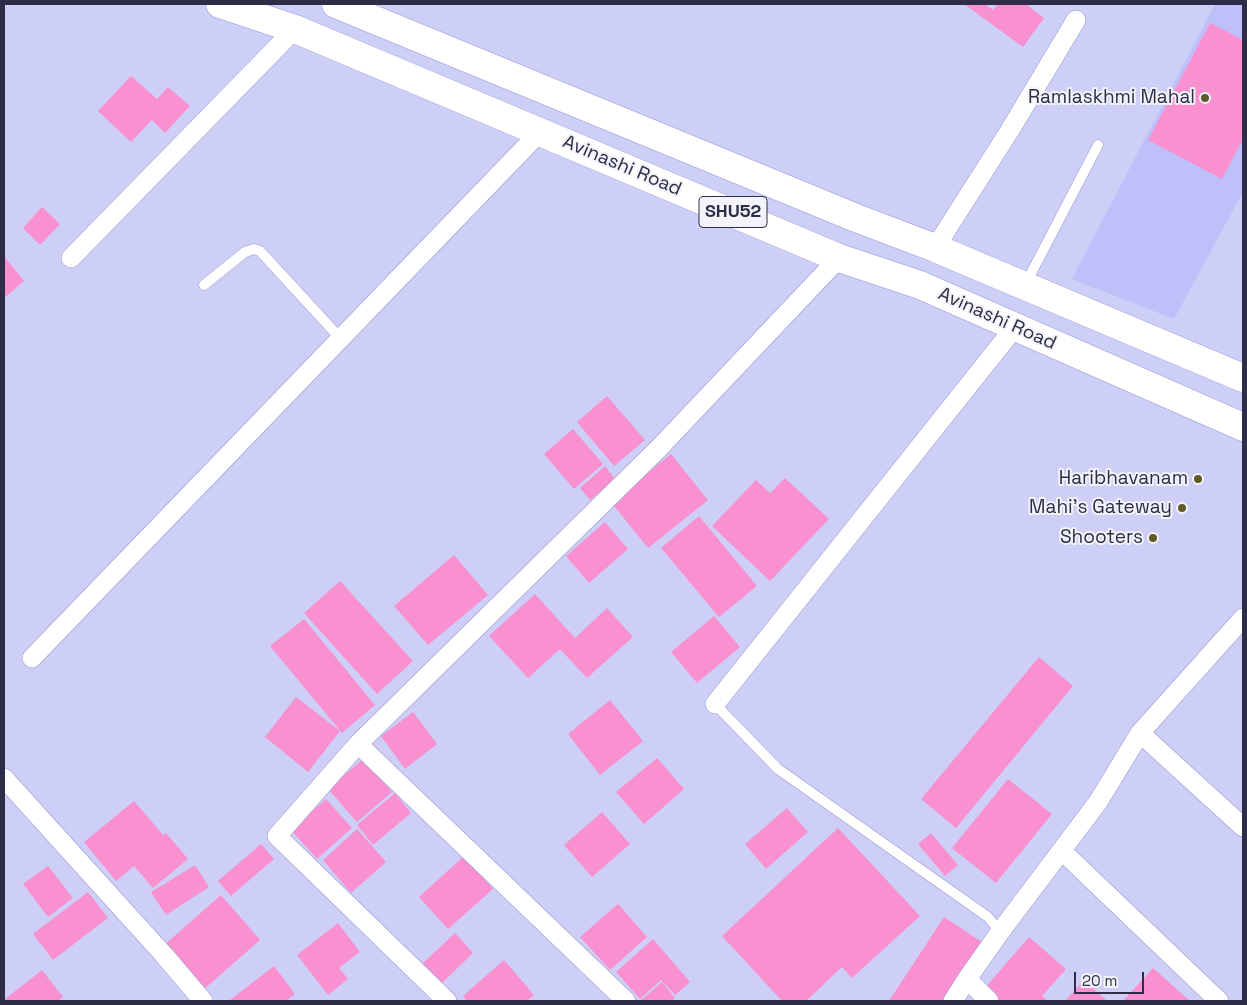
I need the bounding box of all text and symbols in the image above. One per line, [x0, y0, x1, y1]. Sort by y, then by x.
place label: Ramlaskhmi Mahal [1028, 87, 1195, 109]
marker: Ramlaskhmi Mahal [1199, 92, 1211, 104]
street label: Avinashi Road [559, 131, 685, 201]
road number: SHU52 [699, 196, 767, 228]
street label: Avinashi Road [934, 283, 1060, 355]
place label: Haribhavanam [1059, 468, 1188, 490]
marker: Haribhavanam [1192, 473, 1204, 485]
place label: Mahi's Gateway [1029, 497, 1172, 519]
marker: Mahi's Gateway [1176, 502, 1188, 514]
place label: Shooters [1060, 527, 1143, 549]
marker: Shooters [1147, 532, 1159, 544]
scale bar [1077, 962, 1147, 994]
text: 20 m [1082, 971, 1117, 990]

